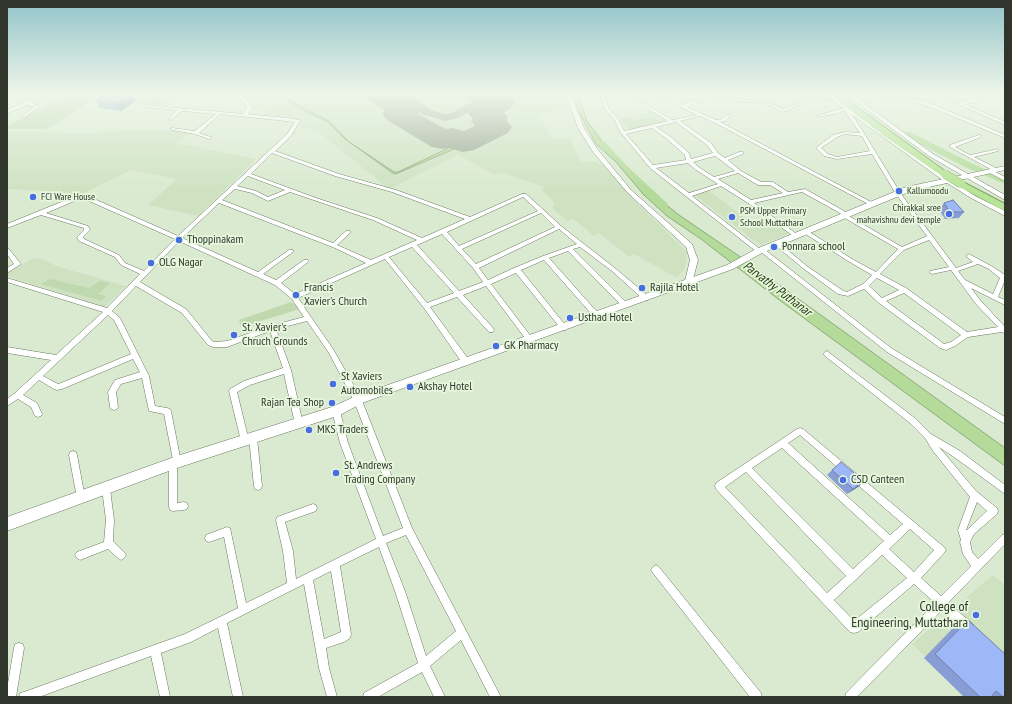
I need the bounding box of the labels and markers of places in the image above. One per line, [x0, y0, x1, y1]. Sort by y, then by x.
place label: Kallumoodu [907, 185, 949, 197]
marker: Kallumoodu [894, 186, 904, 196]
place label: FCI Ware House [41, 191, 95, 203]
marker: FCI Ware House [28, 192, 38, 202]
place label: Chirakkal sree mahavishnu devi temple [857, 202, 941, 226]
place label: PSM Upper Primary School Muttathara [740, 205, 806, 228]
marker: Chirakkal sree mahavishnu devi temple [944, 209, 954, 219]
marker: PSM Upper Primary School Muttathara [727, 212, 737, 222]
place label: Thoppinakam [187, 233, 243, 247]
marker: Thoppinakam [174, 235, 184, 245]
place label: Ponnara school [782, 240, 845, 254]
marker: Ponnara school [769, 242, 779, 252]
place label: OLG Nagar [159, 256, 203, 270]
marker: OLG Nagar [146, 258, 156, 268]
place label: Francis Xavier's Church [304, 281, 367, 309]
place label: Rajila Hotel [650, 281, 698, 295]
marker: Rajila Hotel [637, 283, 647, 293]
marker: Francis Xavier's Church [291, 290, 301, 300]
place label: Usthad Hotel [578, 311, 632, 325]
marker: Usthad Hotel [565, 313, 575, 323]
place label: St. Xavier's Chruch Grounds [242, 321, 307, 349]
marker: St. Xavier's Chruch Grounds [229, 330, 239, 340]
place label: GK Pharmacy [504, 339, 558, 353]
marker: GK Pharmacy [491, 341, 501, 351]
place label: St Xaviers Automobiles [341, 370, 393, 398]
marker: St Xaviers Automobiles [328, 379, 338, 389]
place label: Akshay Hotel [418, 380, 472, 394]
marker: Akshay Hotel [405, 382, 415, 392]
place label: Rajan Tea Shop [261, 396, 324, 410]
marker: Rajan Tea Shop [327, 398, 337, 408]
place label: MKS Traders [317, 423, 368, 437]
marker: MKS Traders [304, 425, 314, 435]
place label: St. Andrews Trading Company [344, 459, 415, 487]
marker: St. Andrews Trading Company [331, 468, 341, 478]
place label: CSD Canteen [851, 473, 904, 487]
marker: CSD Canteen [838, 475, 848, 485]
place label: College of Engineering, Muttathara [851, 599, 968, 632]
marker: College of Engineering, Muttathara [971, 610, 981, 620]

